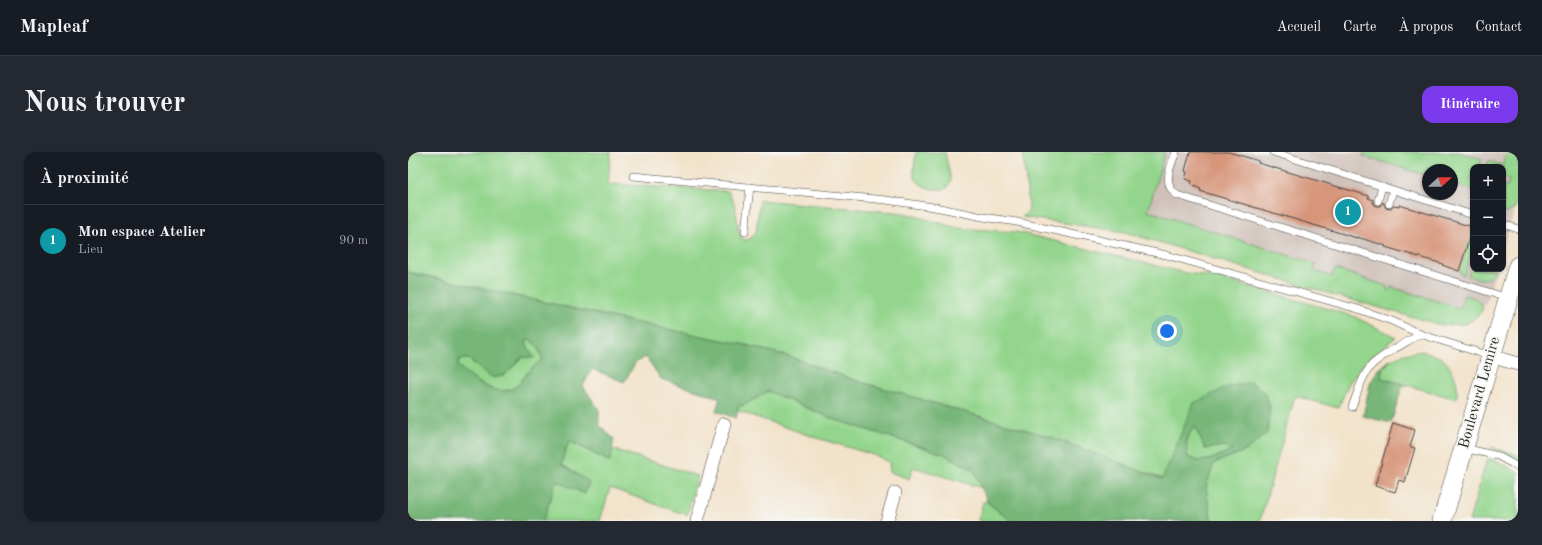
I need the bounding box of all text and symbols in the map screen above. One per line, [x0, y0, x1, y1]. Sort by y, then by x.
text: Mapleaf [20, 18, 88, 37]
text: Accueil [1277, 20, 1321, 34]
text: Carte [1343, 20, 1376, 34]
text: À propos [1398, 20, 1453, 34]
text: Contact [1475, 20, 1522, 34]
button: Itinéraire [1422, 86, 1518, 123]
text: Nous trouver [24, 90, 185, 118]
north arrow [1422, 164, 1458, 200]
map controls [1470, 164, 1506, 272]
button: + [1470, 164, 1506, 200]
text: À proximité [40, 170, 129, 187]
pin: 1 [1335, 197, 1361, 227]
button: − [1470, 200, 1506, 236]
text: Mon espace Atelier [78, 225, 206, 240]
text: 1 [49, 234, 57, 247]
text: 90 m [339, 234, 368, 247]
button: locate [1470, 236, 1506, 272]
text: Lieu [78, 243, 103, 256]
your location [1157, 321, 1177, 341]
street label: Boulevard Lemire [1457, 335, 1503, 451]

